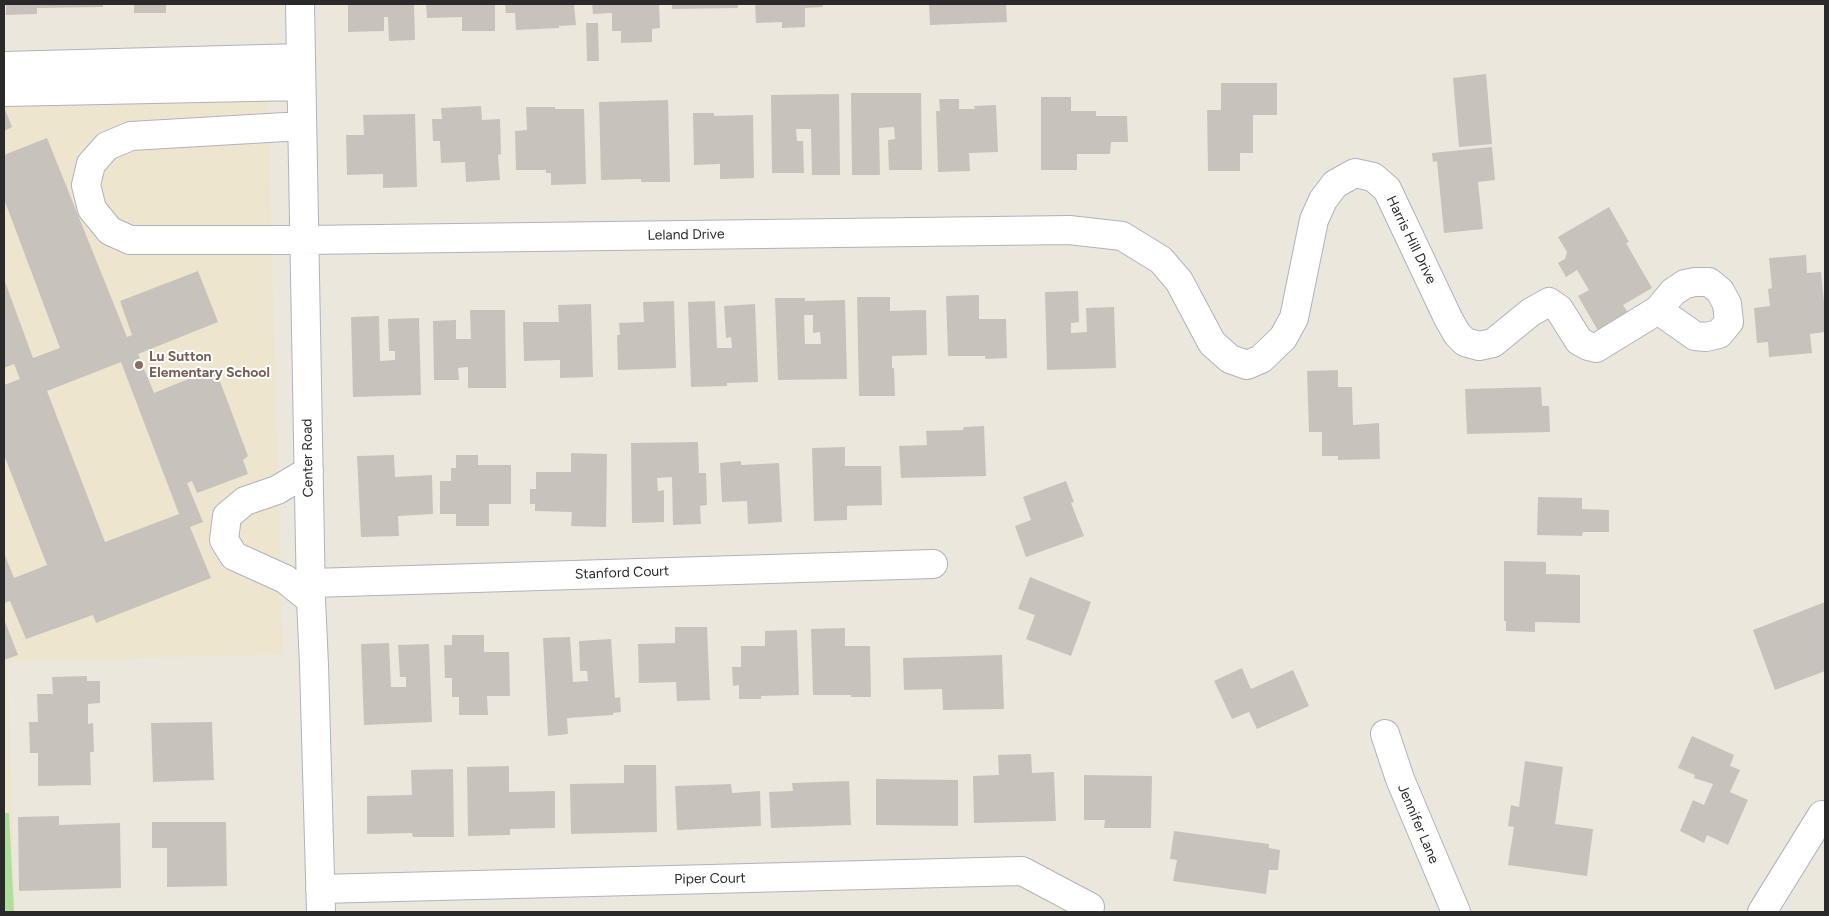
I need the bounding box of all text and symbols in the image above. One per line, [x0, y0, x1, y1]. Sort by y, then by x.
street label: Harris Hill Drive [1382, 193, 1440, 287]
street label: Leland Drive [647, 226, 725, 244]
place label: Lu Sutton Elementary School [149, 349, 270, 382]
marker: Lu Sutton Elementary School [133, 359, 145, 371]
street label: Center Road [299, 418, 317, 498]
street label: Stanford Court [574, 563, 670, 583]
street label: Jennifer Lane [1394, 782, 1442, 866]
street label: Piper Court [674, 870, 746, 888]

